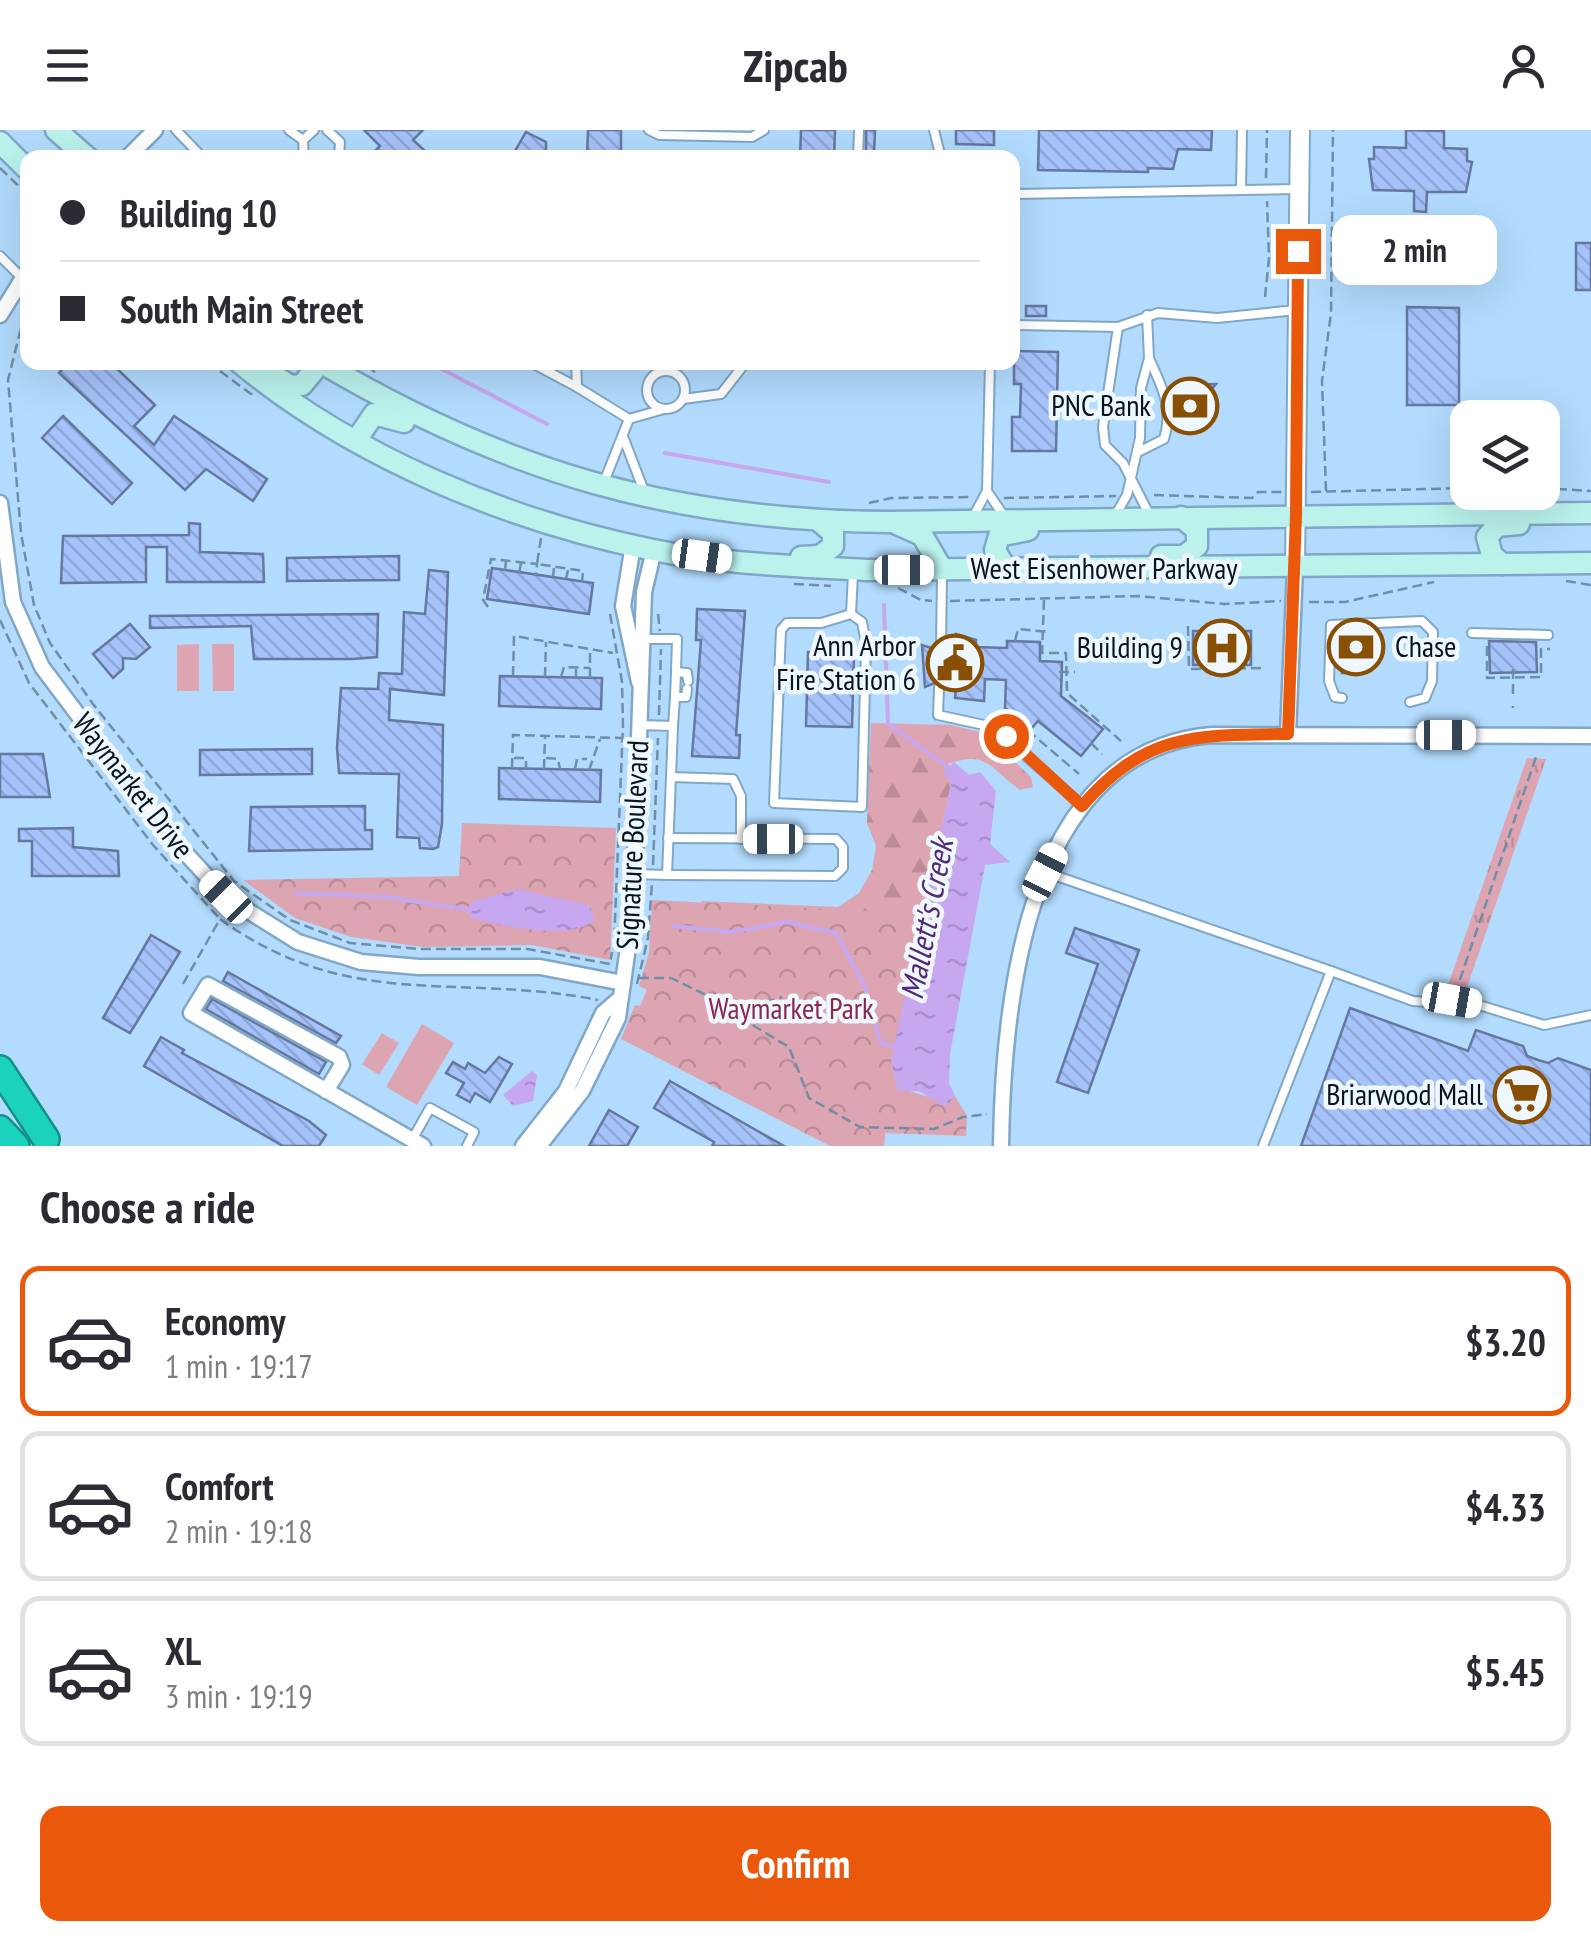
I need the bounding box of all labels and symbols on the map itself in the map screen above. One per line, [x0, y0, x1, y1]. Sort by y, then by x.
callout: 2 min [1333, 216, 1498, 286]
route end [1276, 229, 1321, 274]
bank icon: PNC Bank [1160, 376, 1220, 436]
place label: PNC Bank [1051, 385, 1151, 424]
car [670, 537, 734, 575]
street label: West Eisenhower Parkway [970, 548, 1238, 587]
car [874, 555, 934, 585]
bank icon: Chase [1326, 617, 1386, 677]
hospital icon: Building 9 [1192, 618, 1252, 678]
place label: Ann Arbor Fire Station 6 [776, 625, 917, 698]
place label: Chase [1395, 626, 1456, 665]
place label: Building 9 [1077, 627, 1183, 666]
public building icon: Ann Arbor Fire Station 6 [925, 633, 985, 693]
street label: Waymarket Drive [65, 704, 203, 866]
route start [984, 714, 1029, 759]
car [1416, 720, 1476, 750]
street label: Signature Boulevard [607, 739, 656, 951]
car [743, 824, 803, 854]
water label: Mallett's Creek [890, 832, 963, 1002]
car [1018, 838, 1072, 906]
car [194, 865, 258, 929]
car [1420, 980, 1484, 1020]
park label: Waymarket Park [708, 988, 874, 1027]
supermarket icon: Briarwood Mall [1492, 1065, 1552, 1125]
place label: Briarwood Mall [1326, 1074, 1483, 1113]

